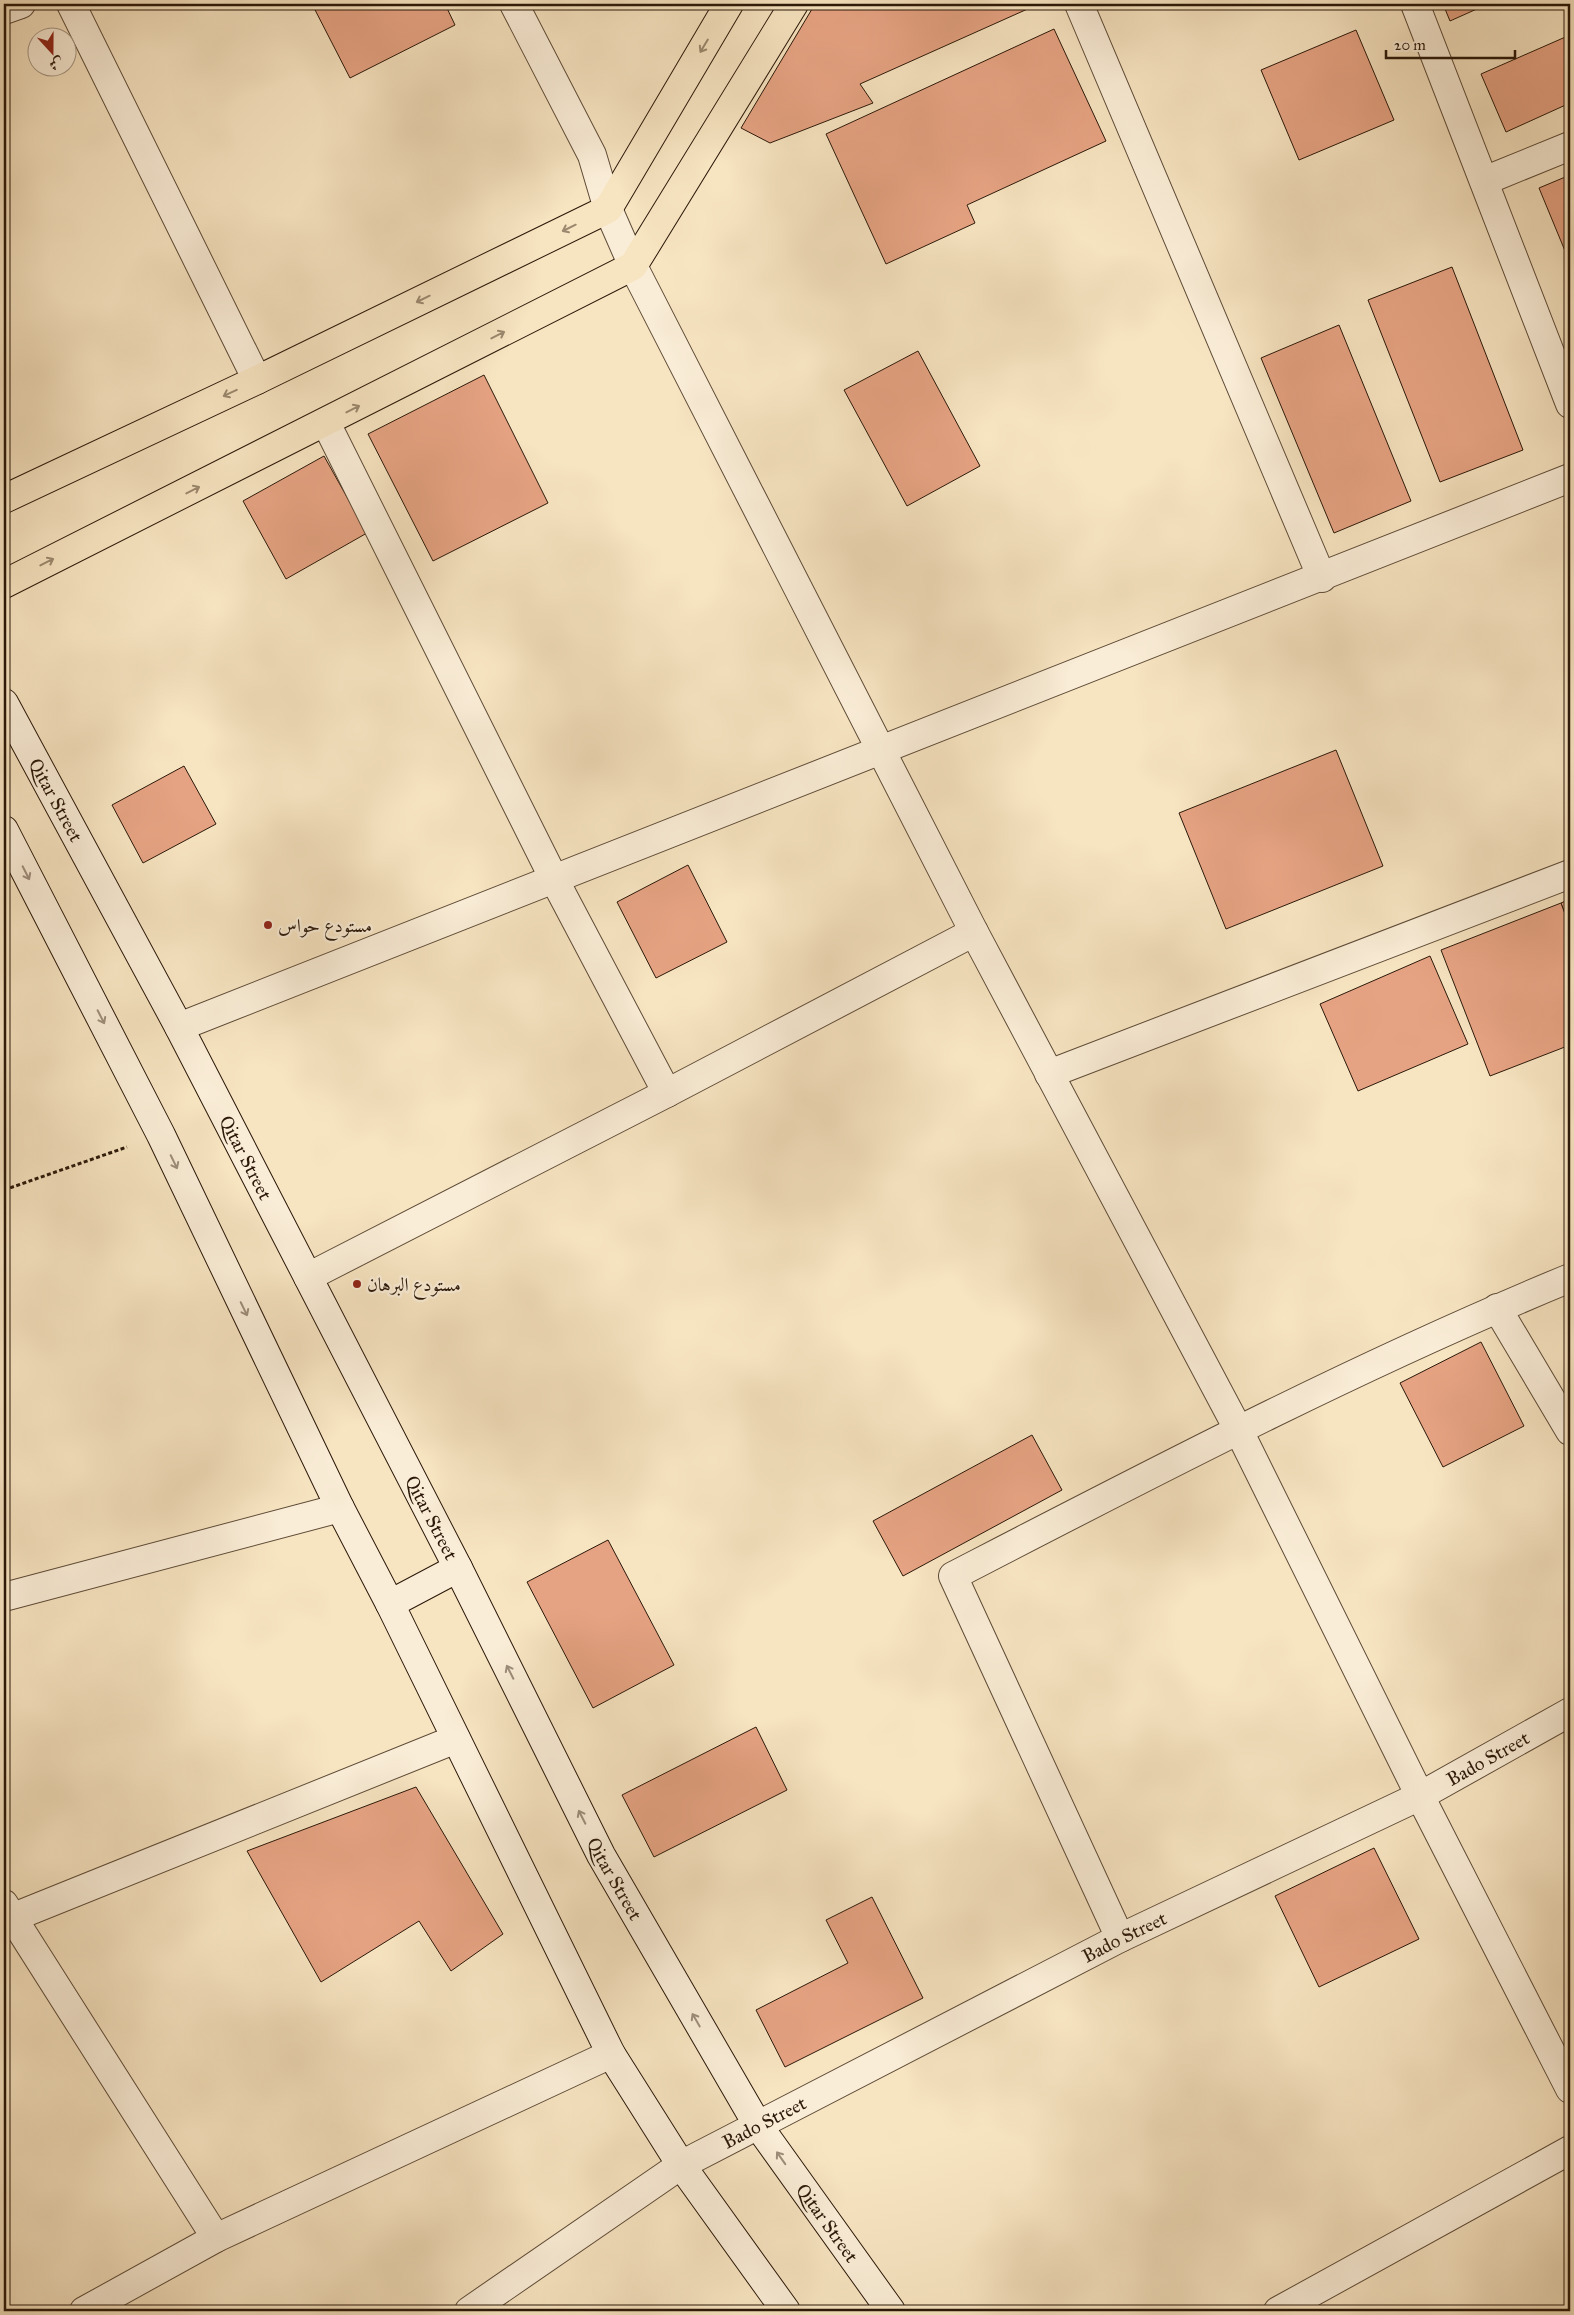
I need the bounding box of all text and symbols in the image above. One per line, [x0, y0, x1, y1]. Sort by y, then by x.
north arrow [28, 28, 78, 78]
scale bar [1386, 28, 1515, 60]
text: 20 m [1394, 36, 1426, 54]
one-way arrow [699, 38, 709, 52]
text: ش [47, 53, 66, 74]
one-way arrow [562, 223, 577, 233]
one-way arrow [416, 295, 431, 304]
one-way arrow [490, 330, 505, 339]
one-way arrow [223, 389, 238, 398]
one-way arrow [345, 404, 360, 413]
one-way arrow [185, 484, 200, 494]
one-way arrow [39, 557, 54, 567]
street label: Qitar Street [24, 754, 88, 846]
one-way arrow [22, 865, 31, 880]
place label: مستودع حواس [278, 914, 372, 941]
marker: مستودع حواس [262, 919, 274, 931]
one-way arrow [96, 1010, 106, 1025]
street label: Qitar Street [215, 1112, 277, 1204]
one-way arrow [170, 1154, 179, 1169]
place label: مستودع البرهان [367, 1273, 461, 1300]
marker: مستودع البرهان [351, 1278, 363, 1290]
one-way arrow [240, 1301, 250, 1316]
street label: Qitar Street [400, 1472, 463, 1564]
one-way arrow [505, 1664, 515, 1679]
street label: Bado Street [1442, 1726, 1533, 1791]
one-way arrow [577, 1810, 586, 1825]
street label: Qitar Street [582, 1834, 647, 1925]
street label: Bado Street [1078, 1907, 1171, 1968]
one-way arrow [691, 2013, 701, 2027]
street label: Bado Street [719, 2091, 810, 2154]
one-way arrow [776, 2151, 786, 2165]
street label: Qitar Street [791, 2179, 864, 2267]

